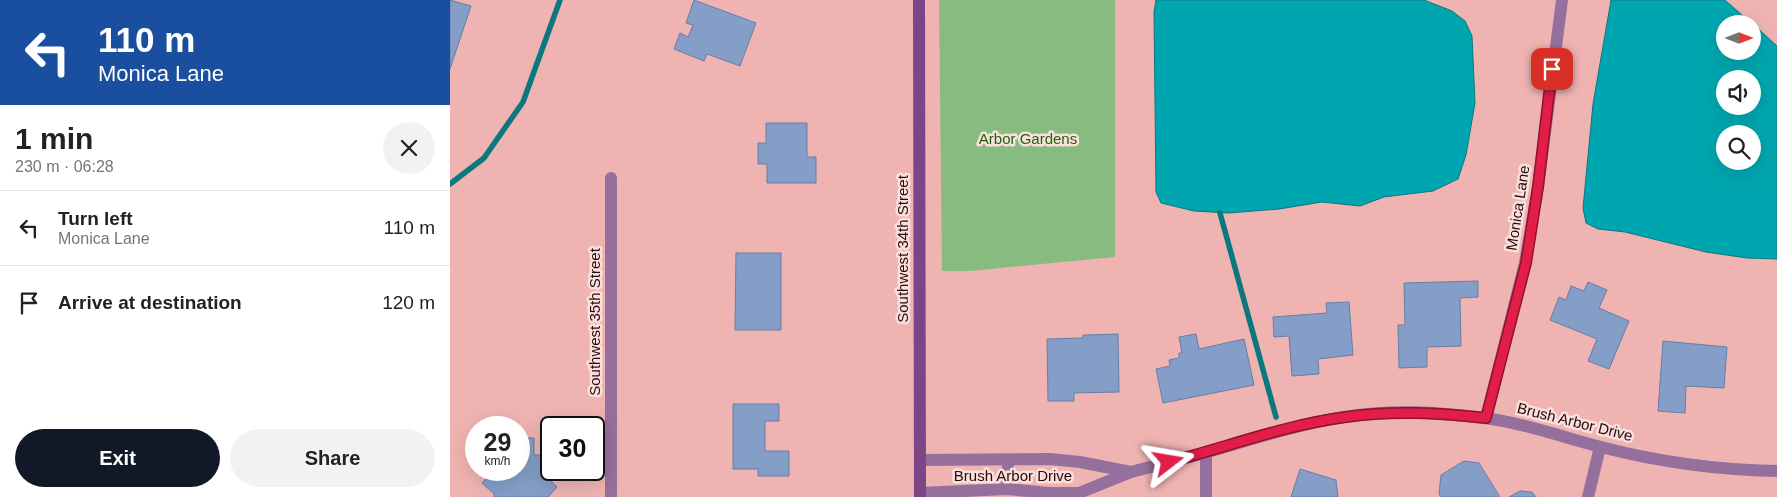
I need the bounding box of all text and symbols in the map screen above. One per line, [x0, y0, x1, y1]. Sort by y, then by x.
north arrow [1716, 15, 1761, 60]
map controls [1716, 15, 1761, 170]
icon: left [15, 20, 80, 85]
text: 110 m [98, 20, 195, 59]
pin [1531, 48, 1573, 90]
icon: arrive [1538, 55, 1566, 83]
text: Monica Lane [98, 61, 224, 86]
button: sound [1716, 70, 1761, 115]
text: 1 min [15, 122, 93, 155]
button: close [383, 122, 435, 174]
button: search [1716, 125, 1761, 170]
park label: Arbor Gardens [979, 130, 1077, 147]
text: 230 m · 06:28 [15, 158, 114, 175]
street label: Monica Lane [1502, 164, 1533, 252]
street label: Southwest 34th Street [894, 174, 911, 323]
text: Turn left [58, 208, 133, 229]
icon: left [15, 214, 43, 242]
text: 110 m [384, 217, 435, 238]
text: Monica Lane [58, 230, 150, 247]
street label: Southwest 35th Street [586, 247, 603, 396]
icon: arrive [15, 289, 43, 317]
text: Arrive at destination [58, 292, 242, 313]
text: 120 m [382, 292, 435, 313]
street label: Brush Arbor Drive [1516, 399, 1635, 444]
speed limit sign: 30 [540, 416, 605, 481]
text: 29 [484, 428, 511, 456]
button: Exit [15, 429, 220, 487]
button: Share [230, 429, 435, 487]
position arrow [1142, 435, 1194, 487]
text: km/h [484, 454, 511, 468]
street label: Brush Arbor Drive [954, 467, 1072, 484]

